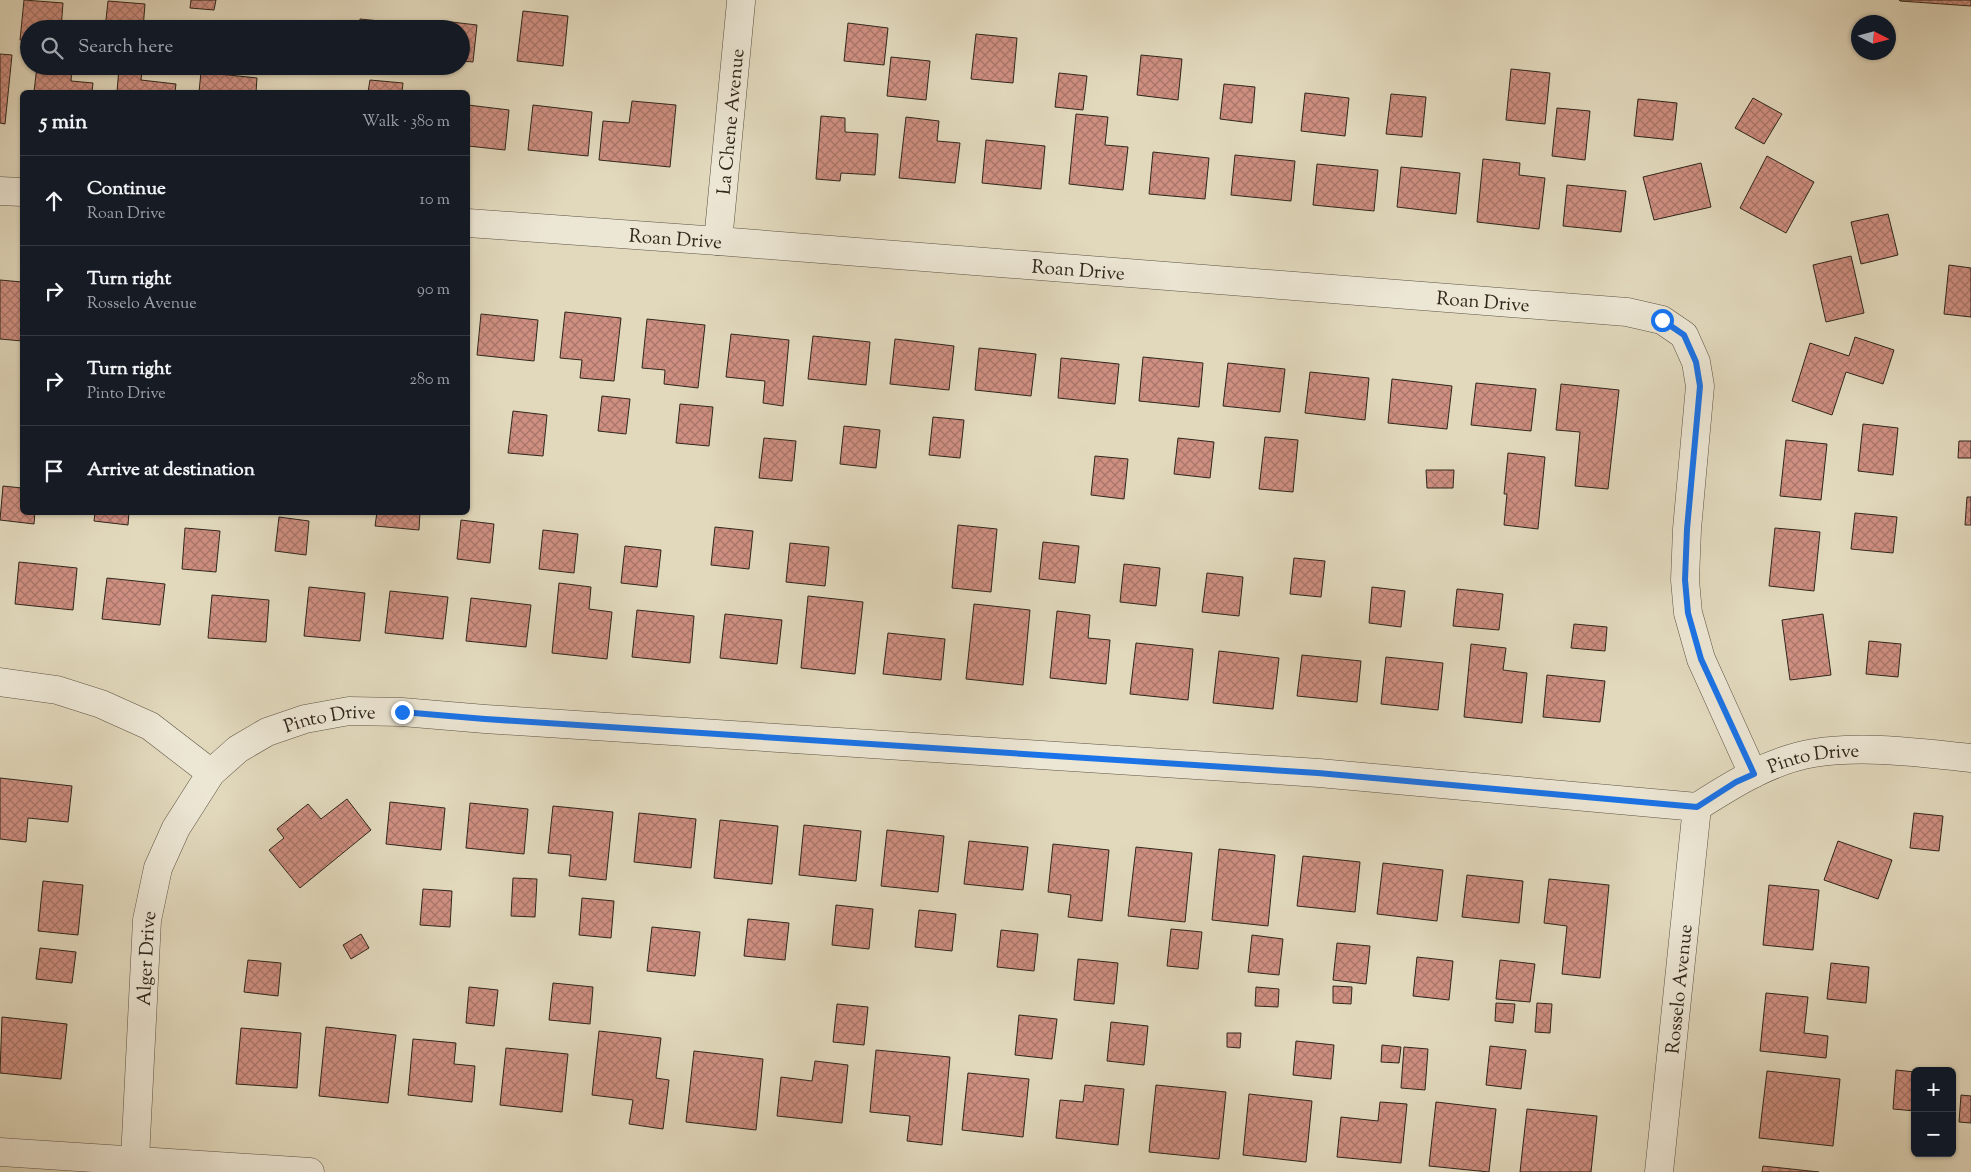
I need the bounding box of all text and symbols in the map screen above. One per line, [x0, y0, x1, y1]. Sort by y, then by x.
north arrow [1851, 15, 1896, 60]
search box [20, 20, 470, 75]
icon: search [38, 34, 66, 62]
text: Search here [78, 34, 173, 61]
street label: La Chene Avenue [712, 47, 752, 196]
text: 5 min [40, 108, 87, 138]
text: Walk · 380 m [362, 111, 450, 134]
text: Continue [87, 176, 166, 203]
icon: ahead [40, 187, 68, 215]
text: 10 m [420, 189, 450, 212]
text: Roan Drive [87, 203, 166, 226]
street label: Roan Drive [628, 224, 723, 257]
street label: Roan Drive [1030, 255, 1126, 289]
text: Turn right [87, 266, 171, 293]
icon: right [40, 277, 68, 305]
text: 90 m [417, 279, 450, 302]
street label: Roan Drive [1435, 286, 1531, 320]
text: Rosselo Avenue [87, 293, 197, 316]
route start [1651, 309, 1674, 332]
text: Turn right [87, 356, 171, 383]
icon: right [40, 367, 68, 395]
text: 280 m [409, 369, 450, 392]
text: Pinto Drive [87, 383, 166, 406]
icon: arrive [40, 457, 68, 485]
text: Arrive at destination [87, 457, 255, 484]
street label: Pinto Drive [280, 700, 376, 741]
route end [391, 701, 414, 724]
street label: Pinto Drive [1764, 739, 1860, 782]
street label: Alger Drive [132, 908, 165, 1007]
street label: Rosselo Avenue [1660, 923, 1701, 1055]
map controls [1911, 1067, 1956, 1157]
button: + [1911, 1067, 1956, 1112]
button: − [1911, 1112, 1956, 1157]

